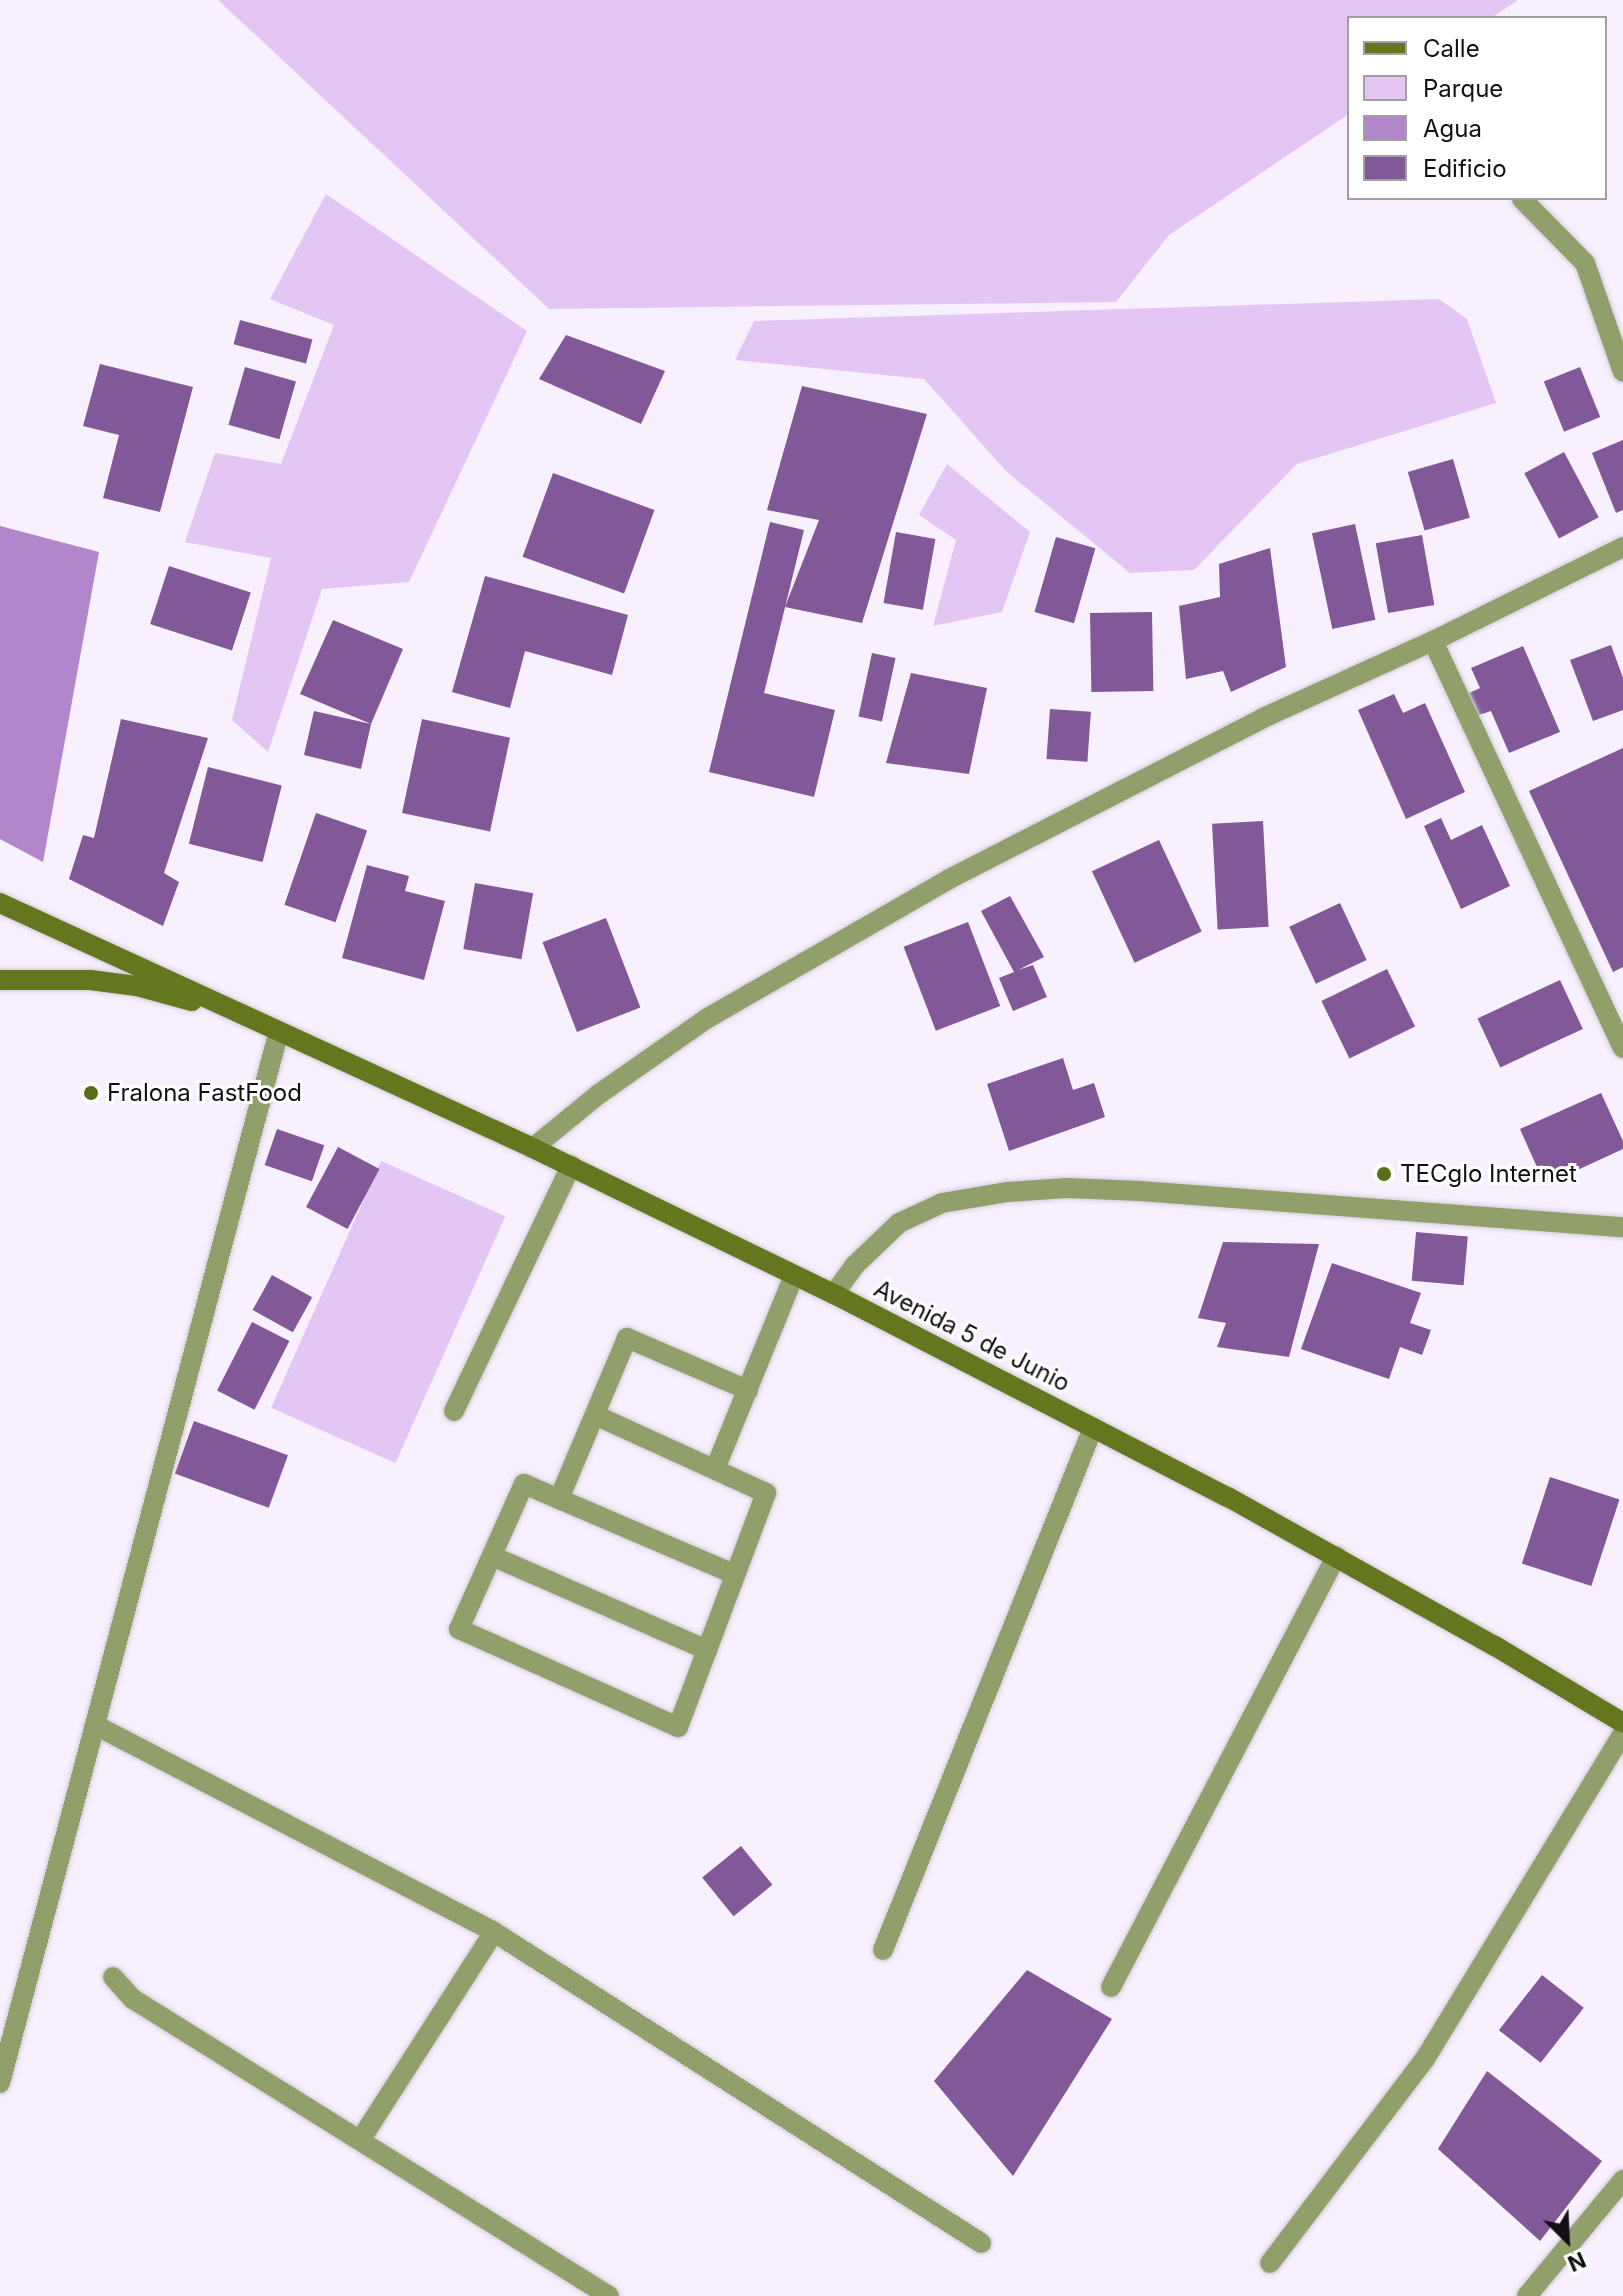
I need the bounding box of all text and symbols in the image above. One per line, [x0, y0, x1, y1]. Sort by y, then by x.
legend [1347, 16, 1607, 200]
text: Calle [1423, 34, 1480, 63]
text: Parque [1423, 74, 1503, 103]
text: Agua [1423, 114, 1482, 143]
text: Edificio [1423, 154, 1507, 183]
place label: Fralona FastFood [107, 1079, 302, 1107]
marker: Fralona FastFood [82, 1084, 100, 1102]
place label: TECglo Internet [1400, 1160, 1577, 1188]
marker: TECglo Internet [1375, 1165, 1393, 1183]
street label: Avenida 5 de Junio [869, 1274, 1075, 1398]
north arrow [1527, 2200, 1607, 2280]
text: N [1564, 2247, 1590, 2277]

